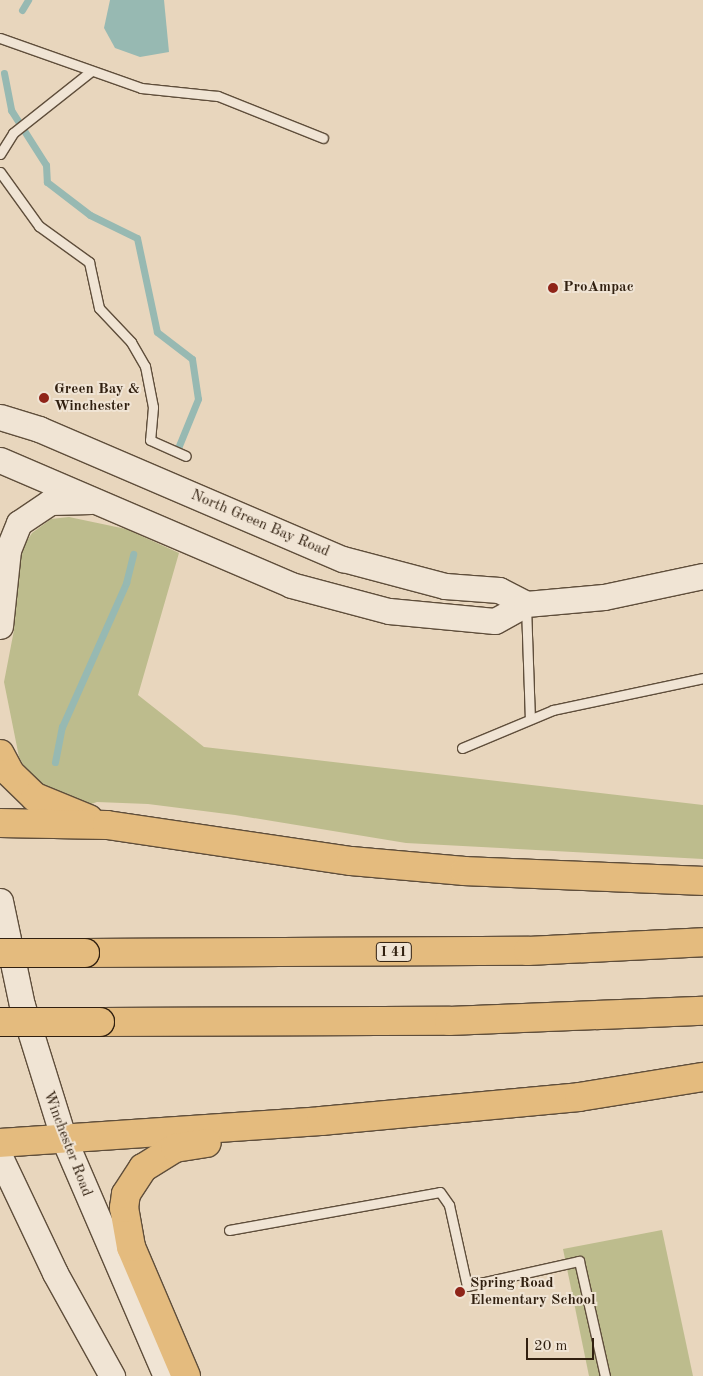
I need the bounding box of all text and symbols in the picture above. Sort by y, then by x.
place label: ProAmpac [563,279,634,297]
marker: ProAmpac [547,282,559,294]
place label: Green Bay & Winchester [54,380,140,415]
marker: Green Bay & Winchester [38,392,50,404]
street label: North Green Bay Road [188,487,332,561]
road number: I 41 [375,940,413,964]
street label: Winchester Road [39,1089,95,1199]
place label: Spring Road Elementary School [470,1274,596,1309]
marker: Spring Road Elementary School [454,1286,466,1298]
scale bar [528,1328,596,1360]
text: 20 m [534,1339,568,1354]

